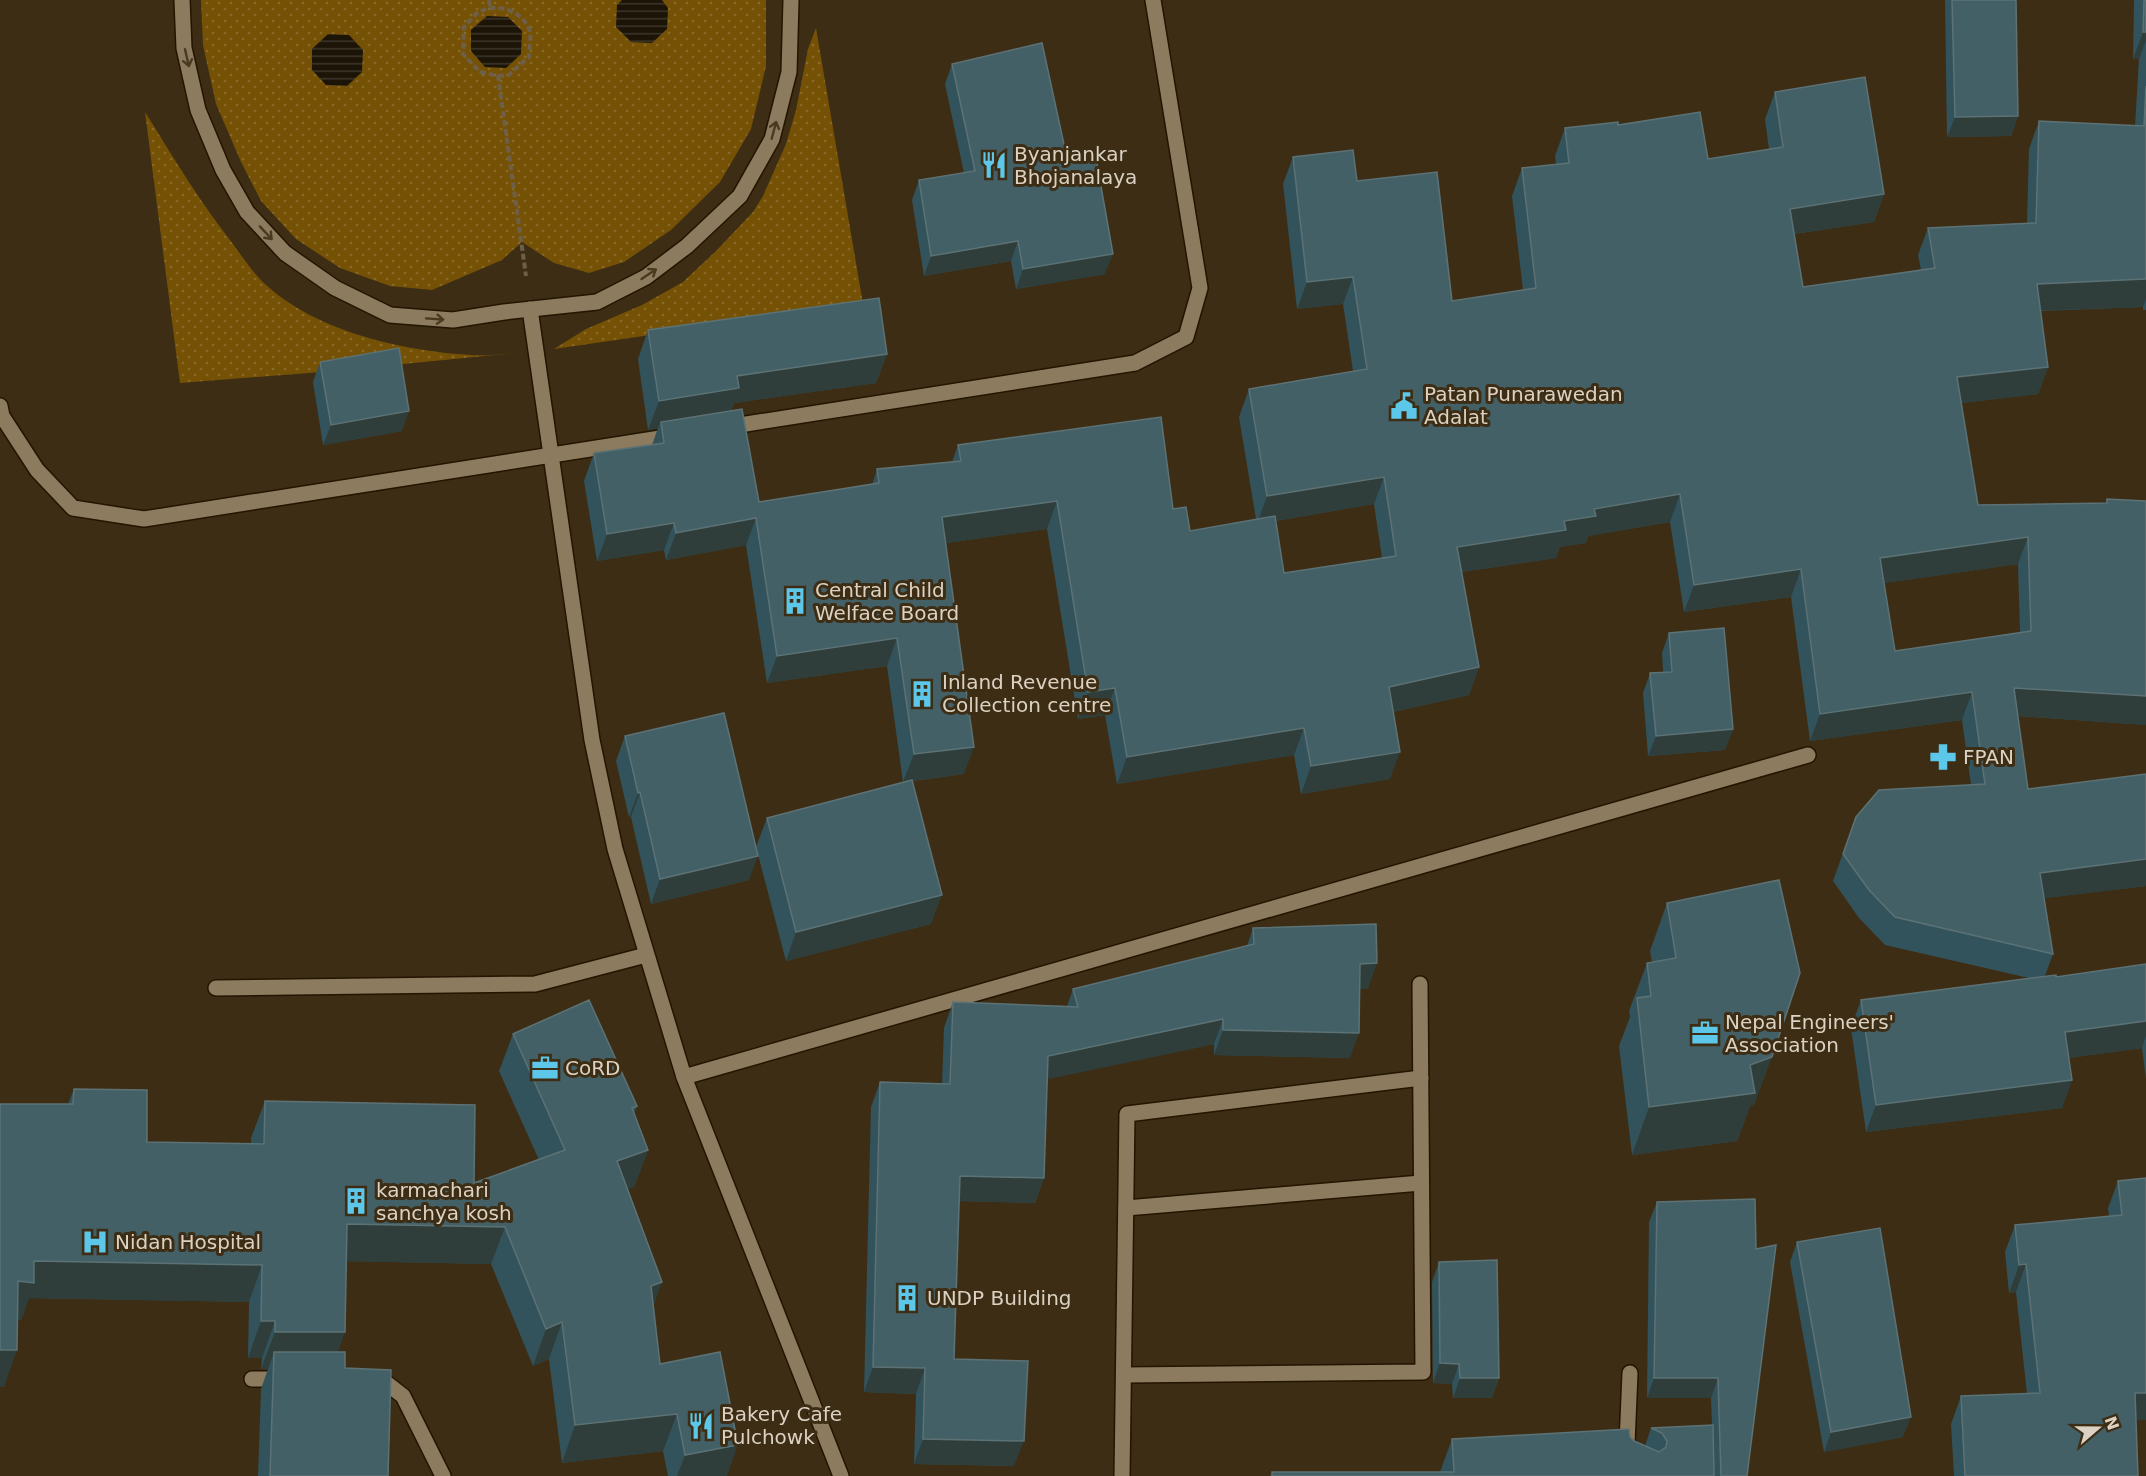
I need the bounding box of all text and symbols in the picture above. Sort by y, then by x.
one-way arrow [181,48,193,67]
one-way arrow [768,121,780,140]
place label: Byanjankar Bhojanalaya [1014,142,1137,189]
restaurant icon: Byanjankar Bhojanalaya [979,150,1009,180]
one-way arrow [259,226,273,241]
one-way arrow [640,268,657,280]
one-way arrow [424,313,444,324]
place label: Patan Punarawedan Adalat [1424,382,1623,429]
public building icon: Patan Punarawedan Adalat [1389,391,1419,421]
place label: Central Child Welface Board [815,578,959,625]
building icon: Central Child Welface Board [780,586,810,616]
place label: Inland Revenue Collection centre [942,670,1111,717]
building icon: Inland Revenue Collection centre [907,679,937,709]
pharmacy icon: FPAN [1928,742,1958,772]
place label: FPAN [1963,745,2014,769]
place label: Nepal Engineers' Association [1725,1010,1894,1057]
office icon: Nepal Engineers' Association [1690,1018,1720,1048]
office icon: CoRD [530,1053,560,1083]
place label: CoRD [565,1056,621,1080]
place label: karmachari sanchya kosh [376,1178,512,1225]
building icon: karmachari sanchya kosh [341,1186,371,1216]
hospital icon: Nidan Hospital [80,1227,110,1257]
place label: Nidan Hospital [115,1230,261,1254]
building icon: UNDP Building [892,1283,922,1313]
place label: UNDP Building [927,1286,1072,1310]
north arrow [2068,1398,2128,1458]
place label: Bakery Cafe Pulchowk [721,1402,842,1449]
restaurant icon: Bakery Cafe Pulchowk [686,1411,716,1441]
text: N [2100,1413,2123,1433]

